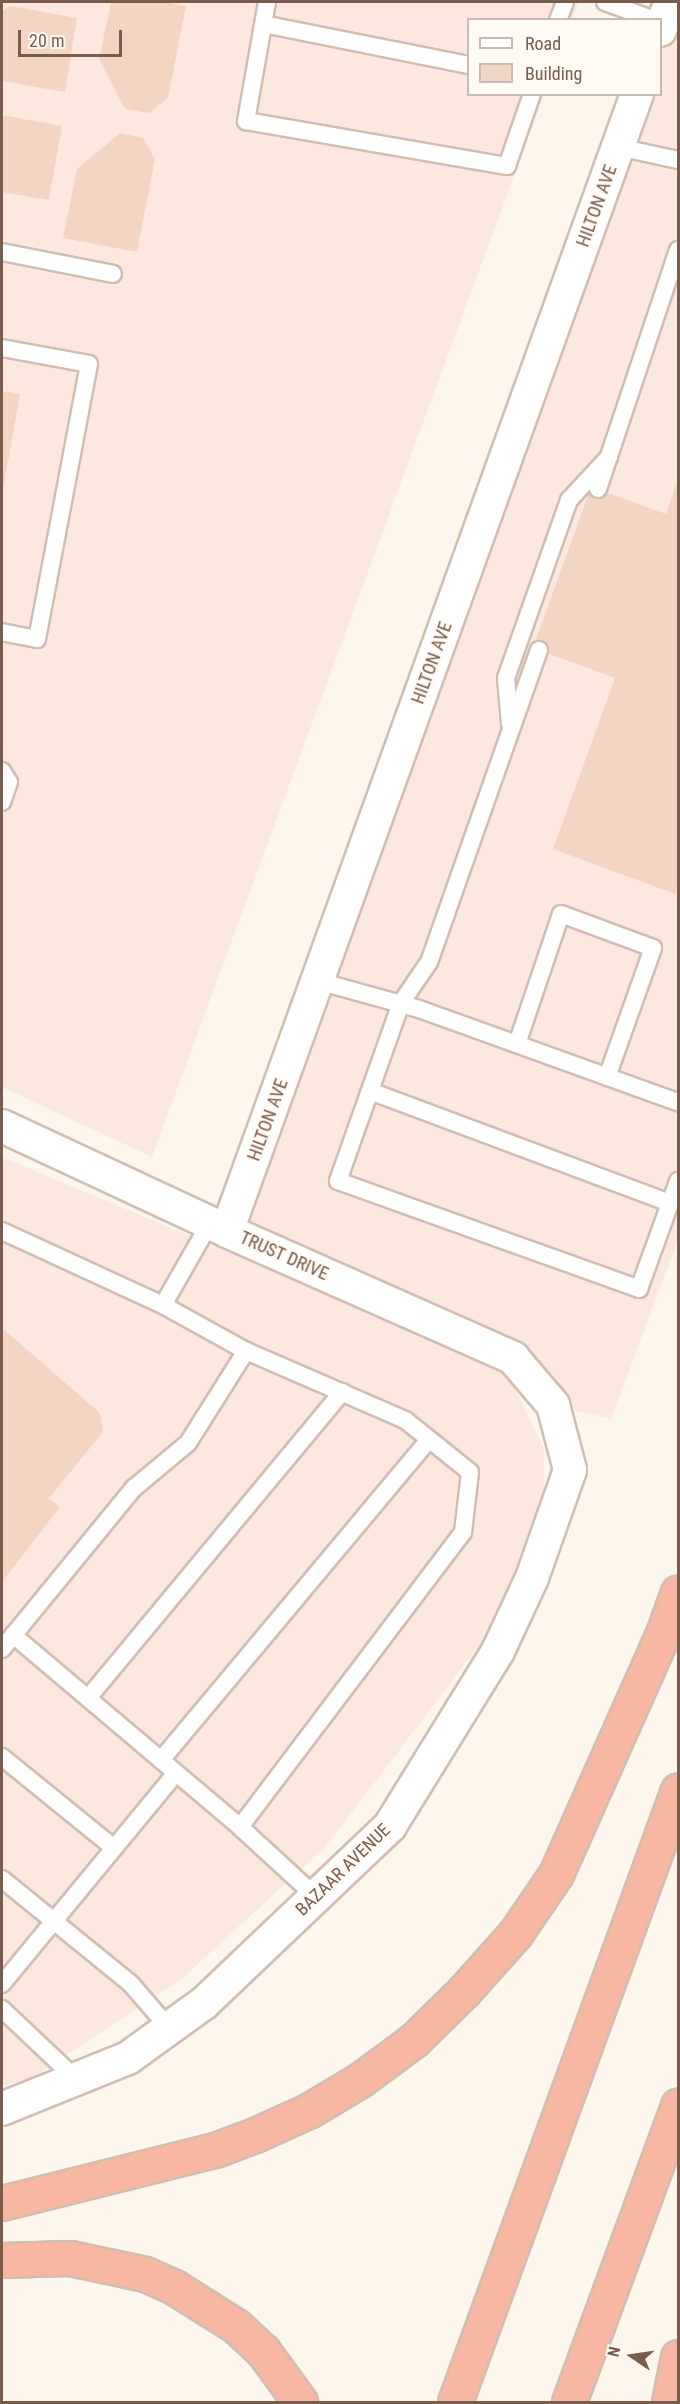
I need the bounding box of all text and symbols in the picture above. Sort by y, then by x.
scale bar [21,18,124,56]
legend [467,18,662,96]
text: 20 m [29,30,64,51]
text: Road [525,33,561,54]
text: Building [525,63,582,84]
street label: HILTON AVE [572,162,622,250]
street label: HILTON AVE [407,619,457,707]
street label: HILTON AVE [243,1076,293,1164]
street label: TRUST DRIVE [236,1227,332,1285]
street label: BAZAAR AVENUE [291,1819,395,1921]
north arrow [602,2326,662,2386]
text: N [604,2345,624,2359]

